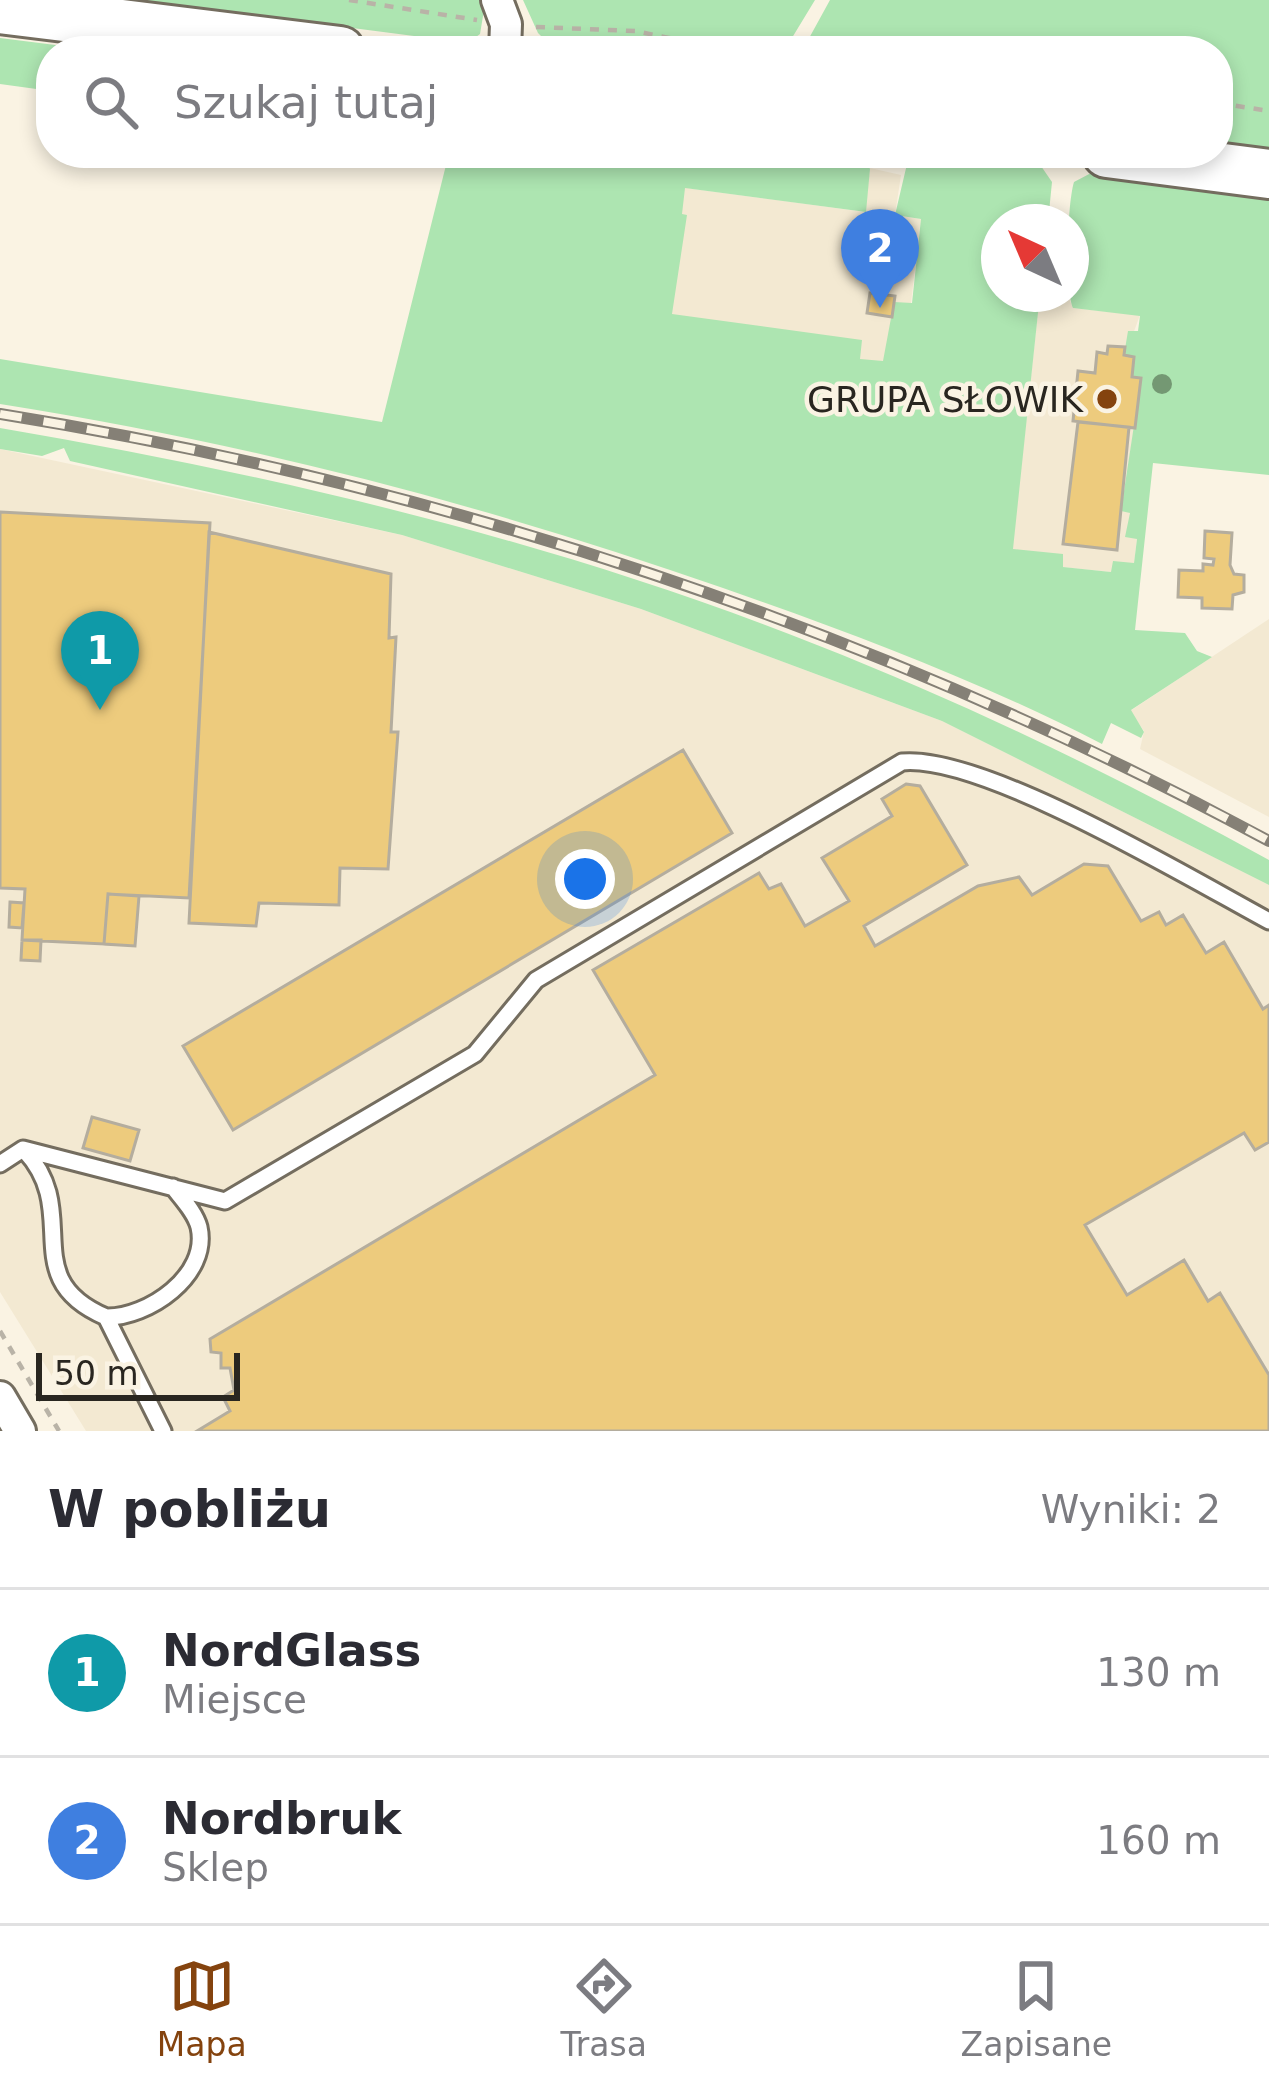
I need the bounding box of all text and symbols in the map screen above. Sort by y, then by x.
search box [36,36,1233,168]
icon: search [78,69,144,135]
text: Szukaj tutaj [174,76,438,129]
north arrow [981,204,1089,312]
pin: 2 [841,209,919,308]
place label: GRUPA SŁOWIK [807,379,1084,420]
marker: GRUPA SŁOWIK [1094,386,1120,412]
pin: 1 [61,611,139,710]
your location [555,849,615,909]
scale bar [36,1347,240,1400]
text: 50 m [54,1354,139,1393]
text: W pobliżu [48,1480,331,1539]
text: Wyniki: 2 [1041,1487,1221,1532]
text: NordGlass [162,1624,421,1677]
text: 1 [73,1650,101,1695]
text: 130 m [1096,1650,1221,1695]
text: Miejsce [162,1677,307,1722]
text: Nordbruk [162,1792,401,1845]
text: 2 [73,1818,101,1863]
text: 160 m [1096,1818,1221,1863]
text: Sklep [162,1845,269,1890]
tab: Mapa [157,1953,247,2064]
tab: Trasa [560,1953,647,2064]
tab: Zapisane [961,1953,1112,2064]

